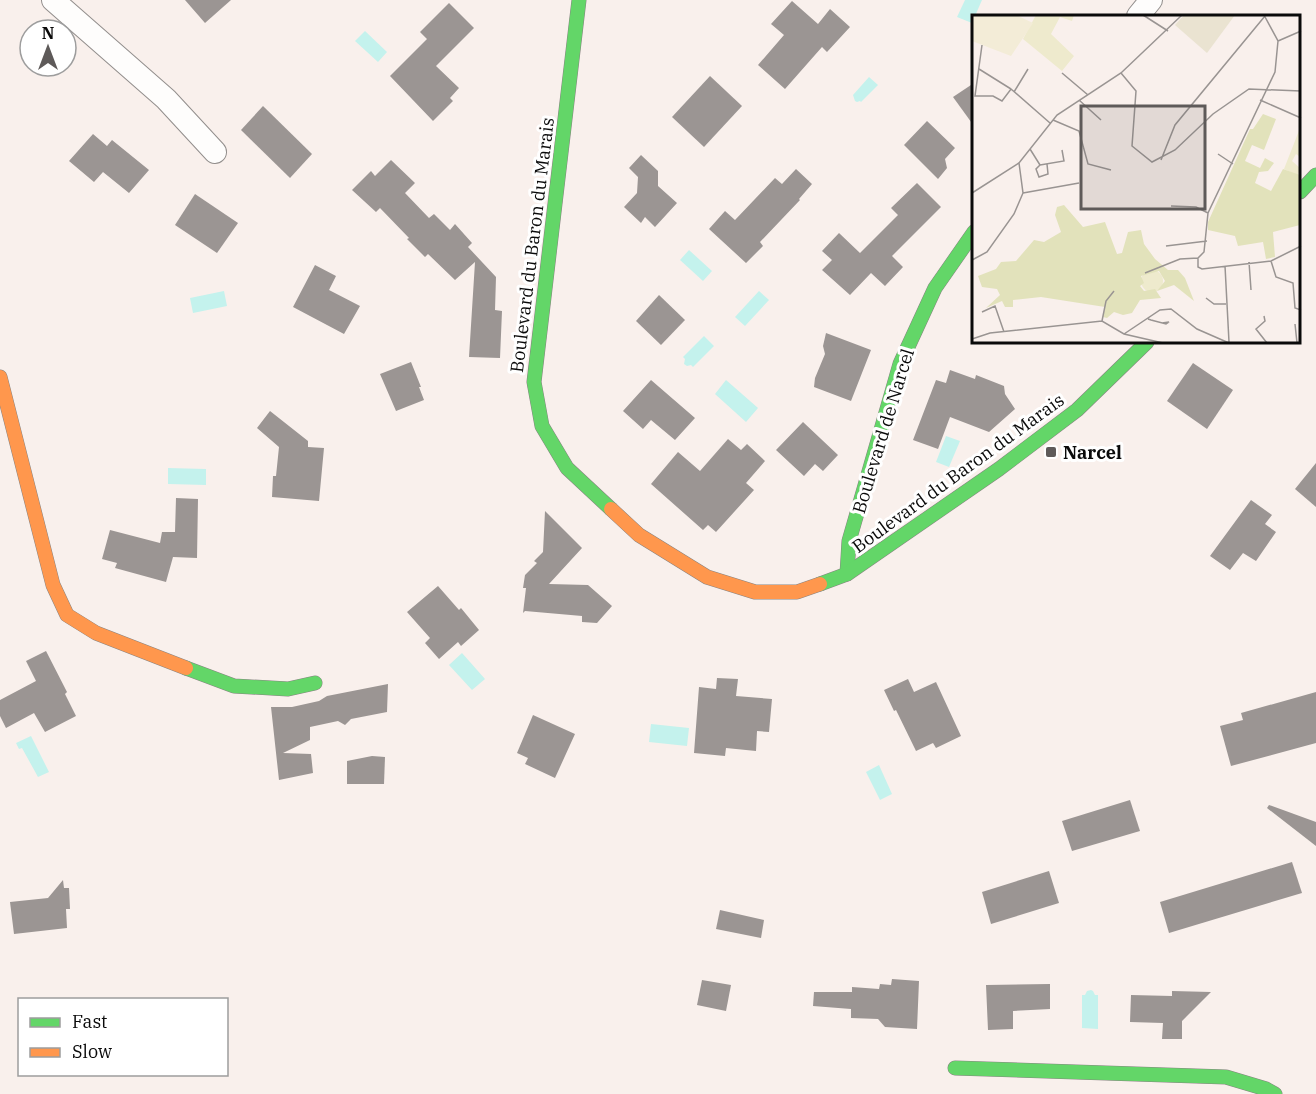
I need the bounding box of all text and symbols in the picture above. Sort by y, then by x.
inset map [972,15,1301,344]
north arrow [18,18,78,78]
text: N [42,23,54,43]
street label: Boulevard du Baron du Marais [505,116,559,374]
street label: Boulevard de Narcel [847,346,919,516]
street label: Boulevard du Baron du Marais [847,388,1069,558]
place label: Narcel [1063,441,1122,464]
marker: Narcel [1044,445,1058,459]
legend [18,998,228,1076]
text: Fast [72,1010,107,1033]
text: Slow [72,1040,112,1063]

